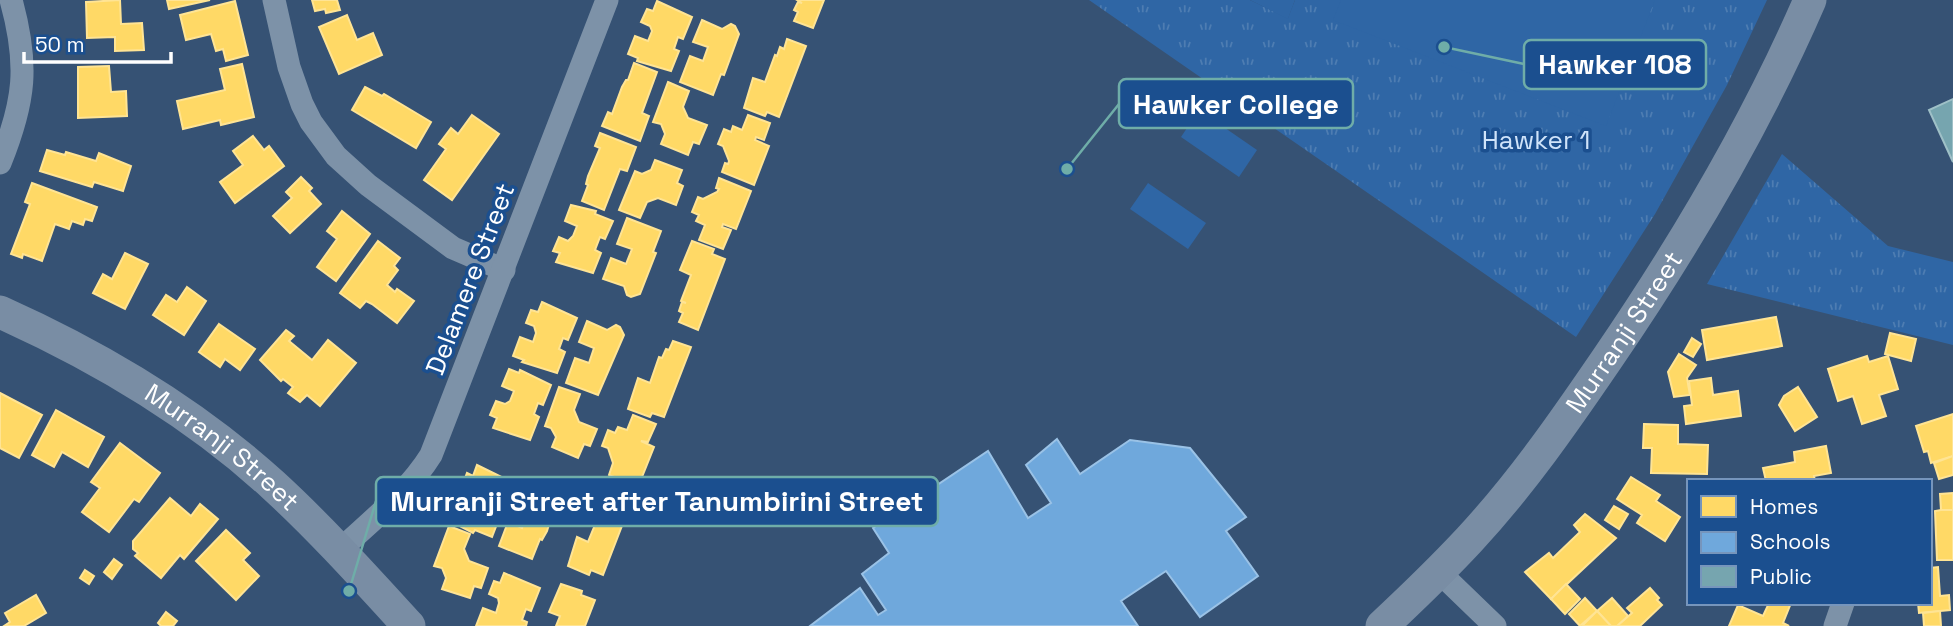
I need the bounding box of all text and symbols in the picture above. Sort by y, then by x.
scale bar [24,21,172,65]
text: 50 m [35,31,85,58]
callout: Hawker 108 [1524,40,1706,89]
text: Hawker 108 [1538,46,1692,82]
callout: Hawker College [1119,79,1353,128]
text: Hawker College [1133,86,1339,122]
park label: Hawker 1 [1482,123,1590,157]
street label: Delamere Street [418,178,522,380]
street label: Murranji Street [1558,245,1690,420]
street label: Murranji Street [138,376,307,518]
callout: Murranji Street after Tanumbirini Street [376,477,938,526]
legend [1687,479,1932,605]
text: Murranji Street after Tanumbirini Street [390,483,924,519]
text: Homes [1750,493,1818,520]
text: Schools [1750,528,1830,555]
text: Public [1750,563,1812,590]

